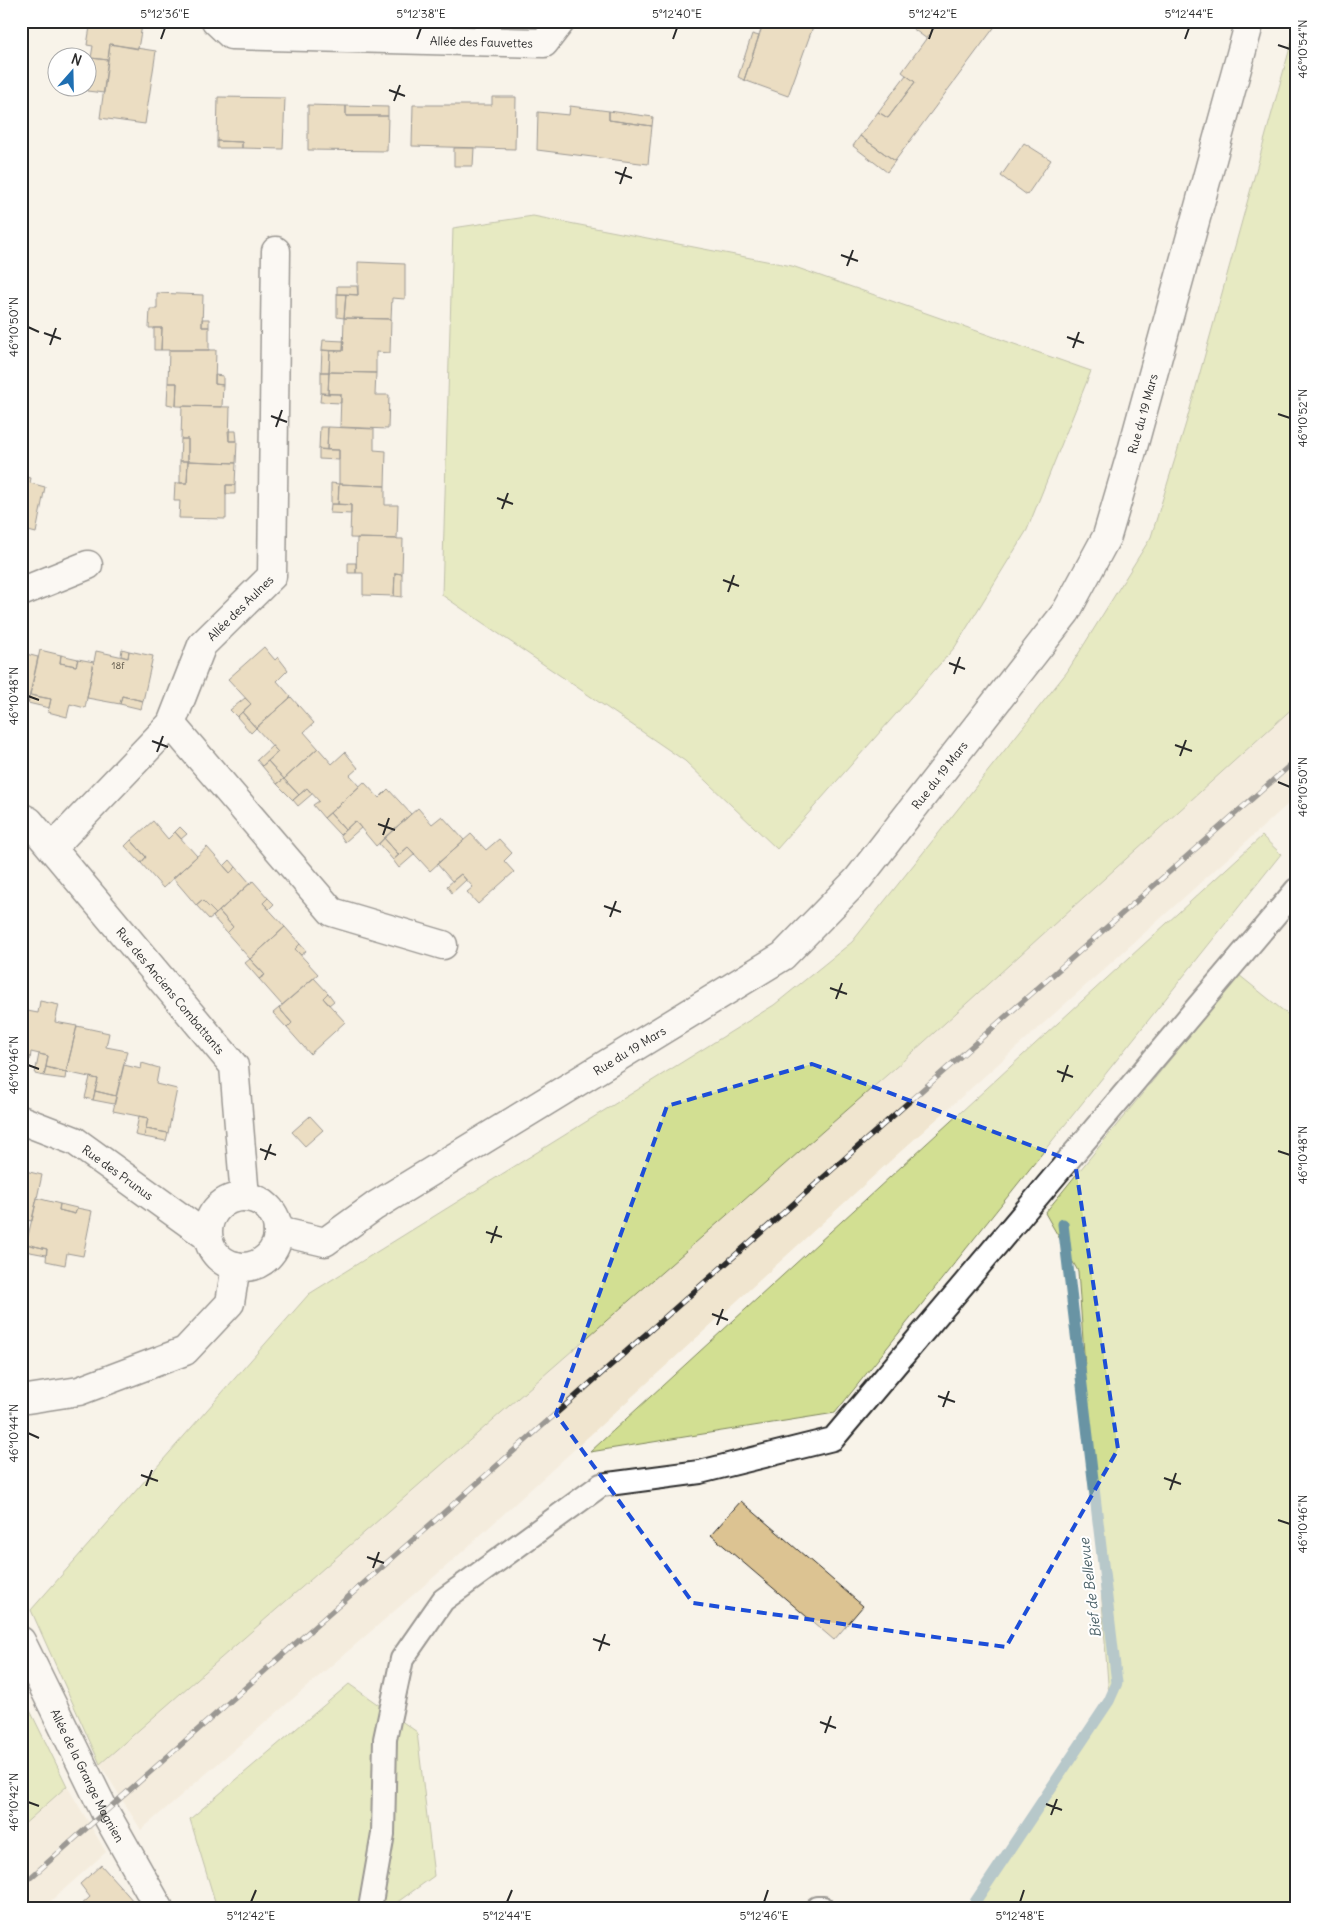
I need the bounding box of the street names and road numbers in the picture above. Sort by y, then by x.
street label: Allée des Fauvettes [430,33,533,50]
street label: Rue du 19 Mars [1124,372,1160,455]
street label: Allée des Aulnes [204,572,276,643]
street label: Rue du 19 Mars [908,738,970,812]
street label: Rue des Anciens Combattants [114,924,228,1057]
street label: Rue du 19 Mars [590,1022,668,1078]
street label: Rue des Prunus [80,1141,157,1203]
street label: Allée de la Grange Magnien [48,1706,128,1845]

